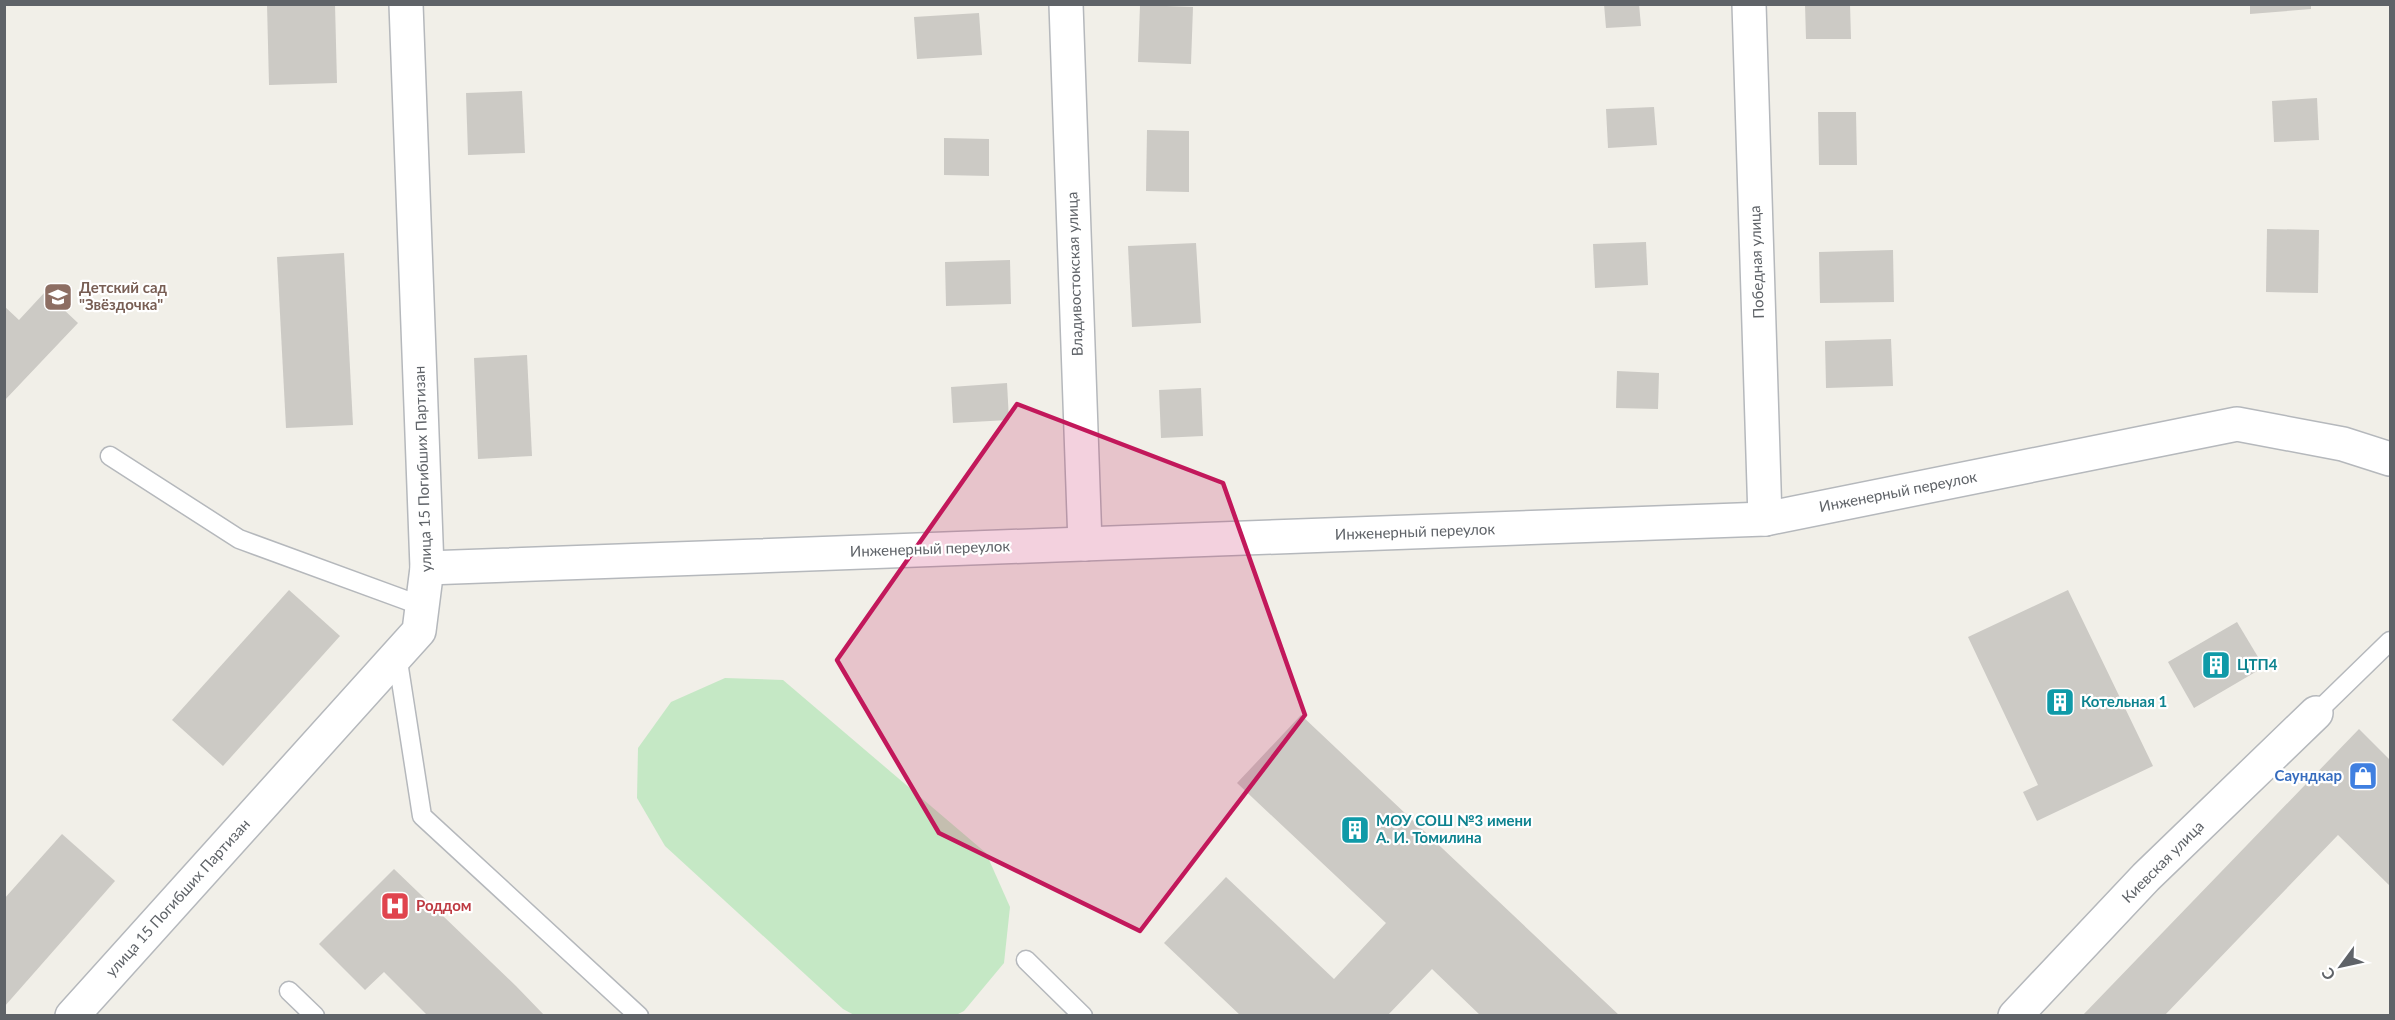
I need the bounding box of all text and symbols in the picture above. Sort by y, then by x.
street label: Владивостокская улица [1062,192,1086,357]
street label: Победная улица [1745,205,1767,319]
place label: Детский сад "Звёздочка" [79,278,168,313]
school or university icon: Детский сад "Звёздочка" [42,281,74,313]
street label: улица 15 Погибших Партизан [409,366,435,573]
street label: Инженерный переулок [1817,467,1978,515]
street label: Инженерный переулок [1335,519,1496,543]
street label: Инженерный переулок [850,536,1011,560]
building icon: ЦТП4 [2200,649,2232,681]
place label: ЦТП4 [2237,655,2278,673]
building icon: Котельная 1 [2044,686,2076,718]
place label: Котельная 1 [2081,692,2167,710]
shop icon: Саундкар [2347,760,2379,792]
place label: Саундкар [2274,766,2342,784]
place label: МОУ СОШ №3 имени А. И. Томилина [1375,811,1532,846]
building icon: МОУ СОШ №3 имени А. И. Томилина [1339,814,1371,846]
street label: улица 15 Погибших Партизан [101,815,253,980]
street label: Киевская улица [2118,817,2207,906]
hospital icon: Роддом [379,890,411,922]
place label: Роддом [416,896,472,914]
north arrow [2311,936,2371,996]
text: С [2317,964,2339,984]

